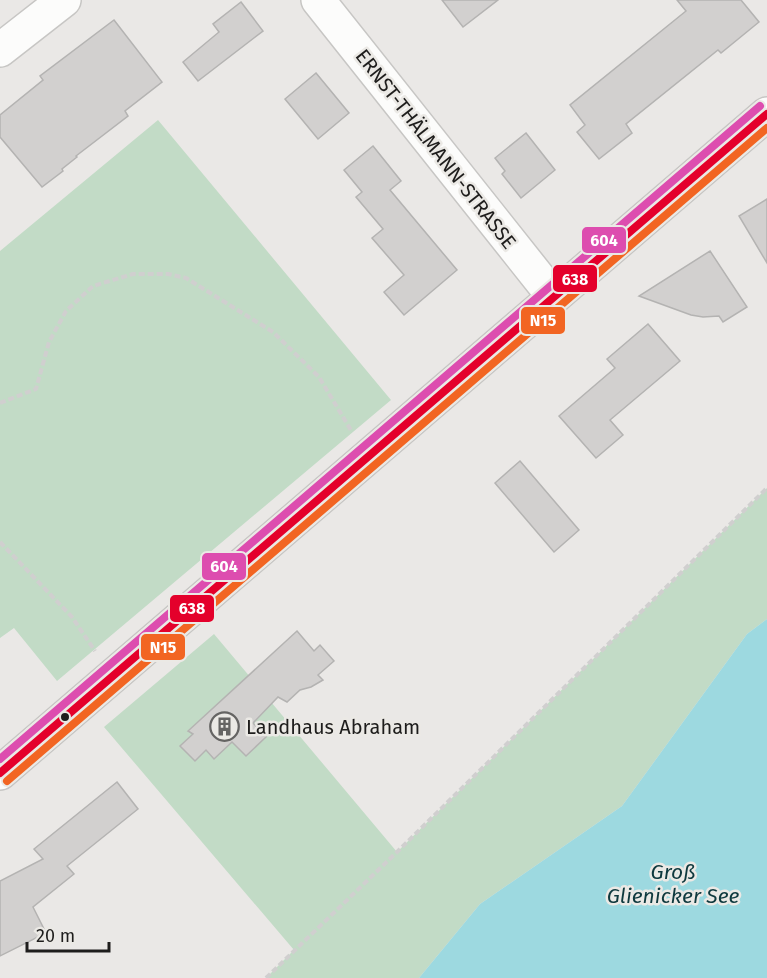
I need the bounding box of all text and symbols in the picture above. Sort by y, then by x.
street label: ERNST-THÄLMANN-STRASSE [351,44,521,254]
line badge: 604 [581,226,627,254]
text: 604 [590,231,618,250]
line badge: 638 [552,264,598,293]
text: 638 [562,270,588,289]
line badge: N15 [520,306,566,335]
text: N15 [530,311,557,330]
line badge: 604 [201,552,247,581]
text: 604 [210,557,238,576]
line badge: 638 [169,594,215,623]
text: 638 [179,599,205,618]
line badge: N15 [140,633,186,661]
text: N15 [150,638,177,657]
unlabelled marker [59,711,71,723]
building icon: Landhaus Abraham [209,711,241,743]
place label: Landhaus Abraham [246,715,420,739]
water label: Groß Glienicker See [607,859,739,909]
scale bar [27,915,110,953]
text: 20 m [36,925,75,947]

